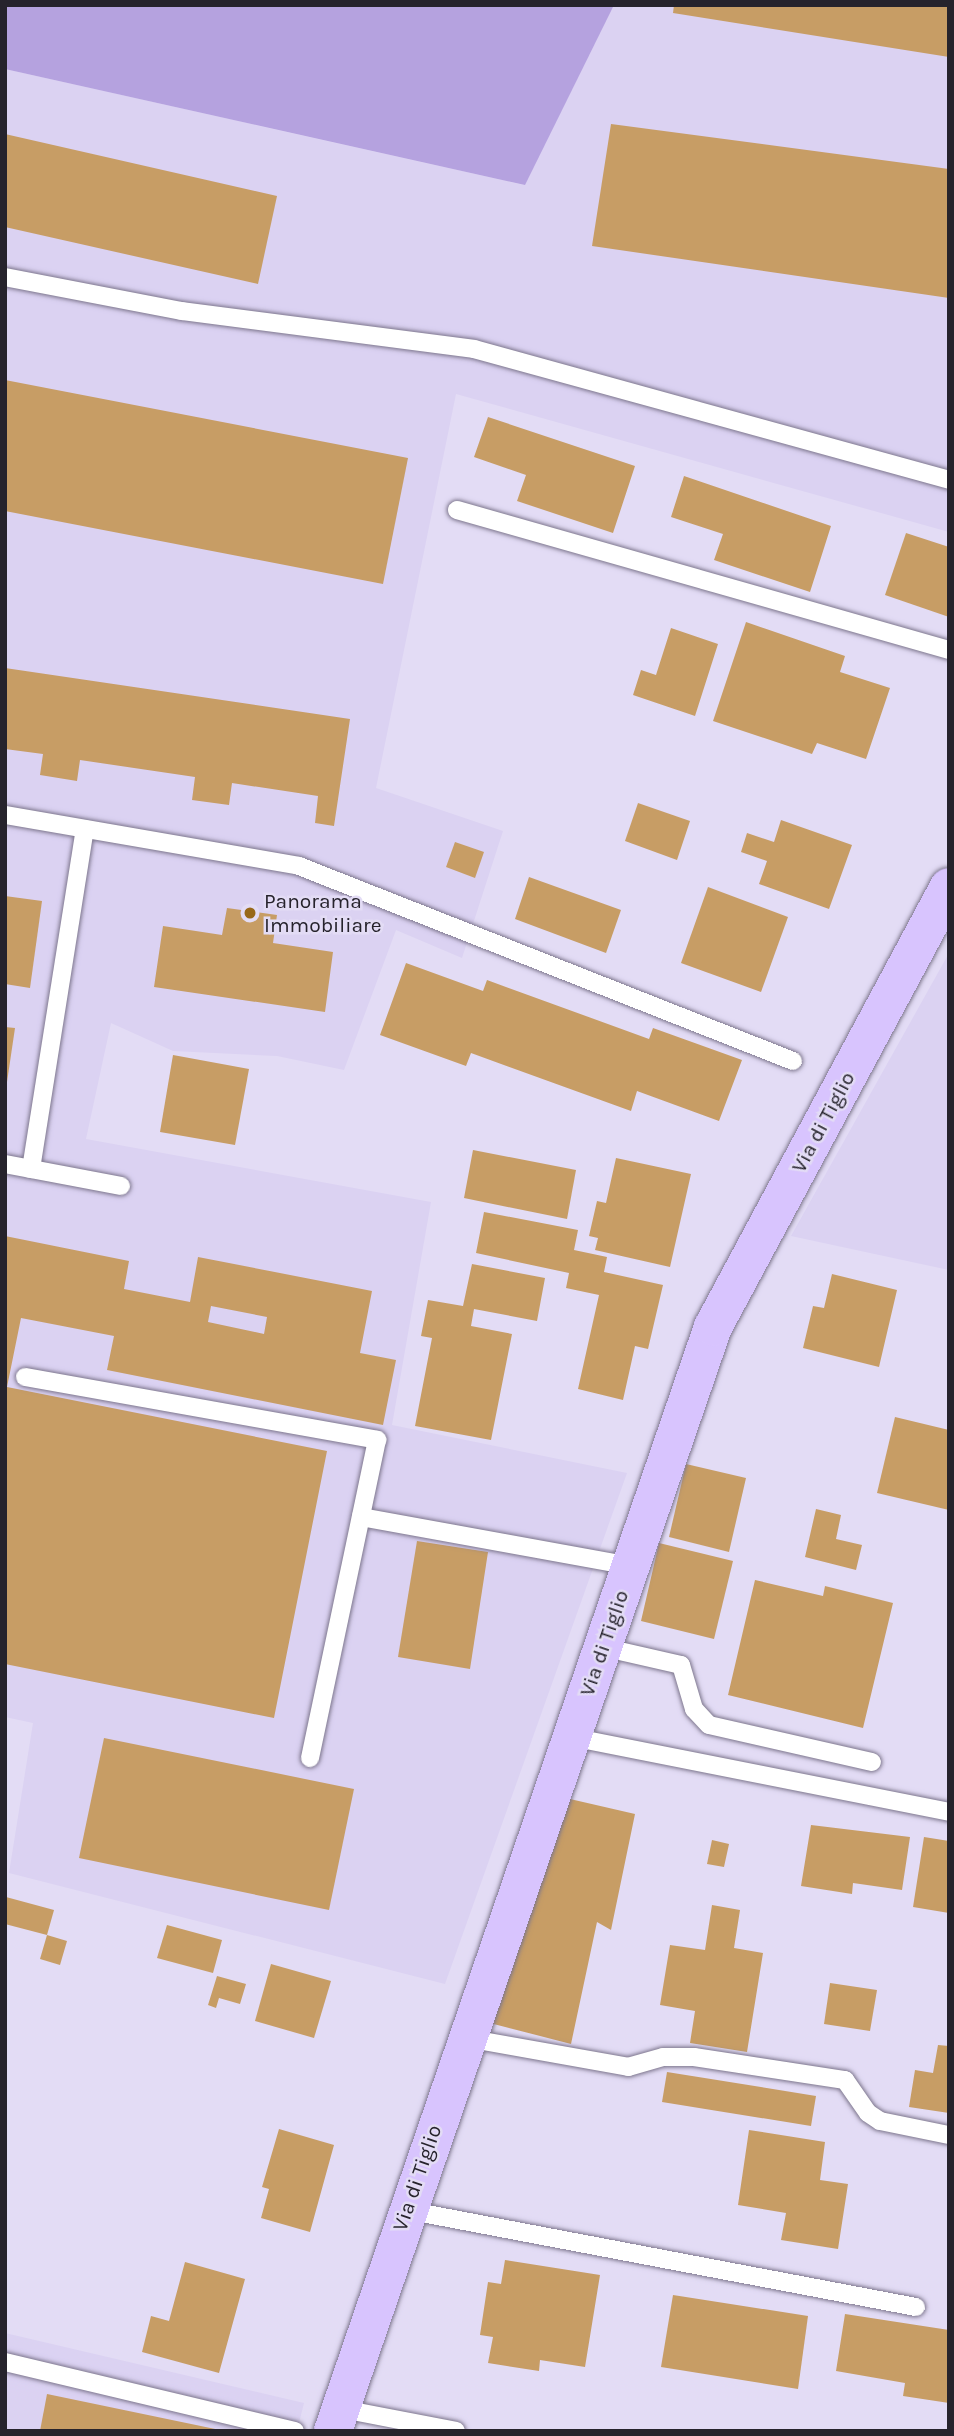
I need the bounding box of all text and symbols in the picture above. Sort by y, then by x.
place label: Panorama Immobiliare [264,888,381,938]
marker: Panorama Immobiliare [242,905,258,921]
street label: Via di Tiglio [786,1067,860,1177]
street label: Via di Tiglio [574,1587,634,1699]
street label: Via di Tiglio [387,2122,447,2234]

